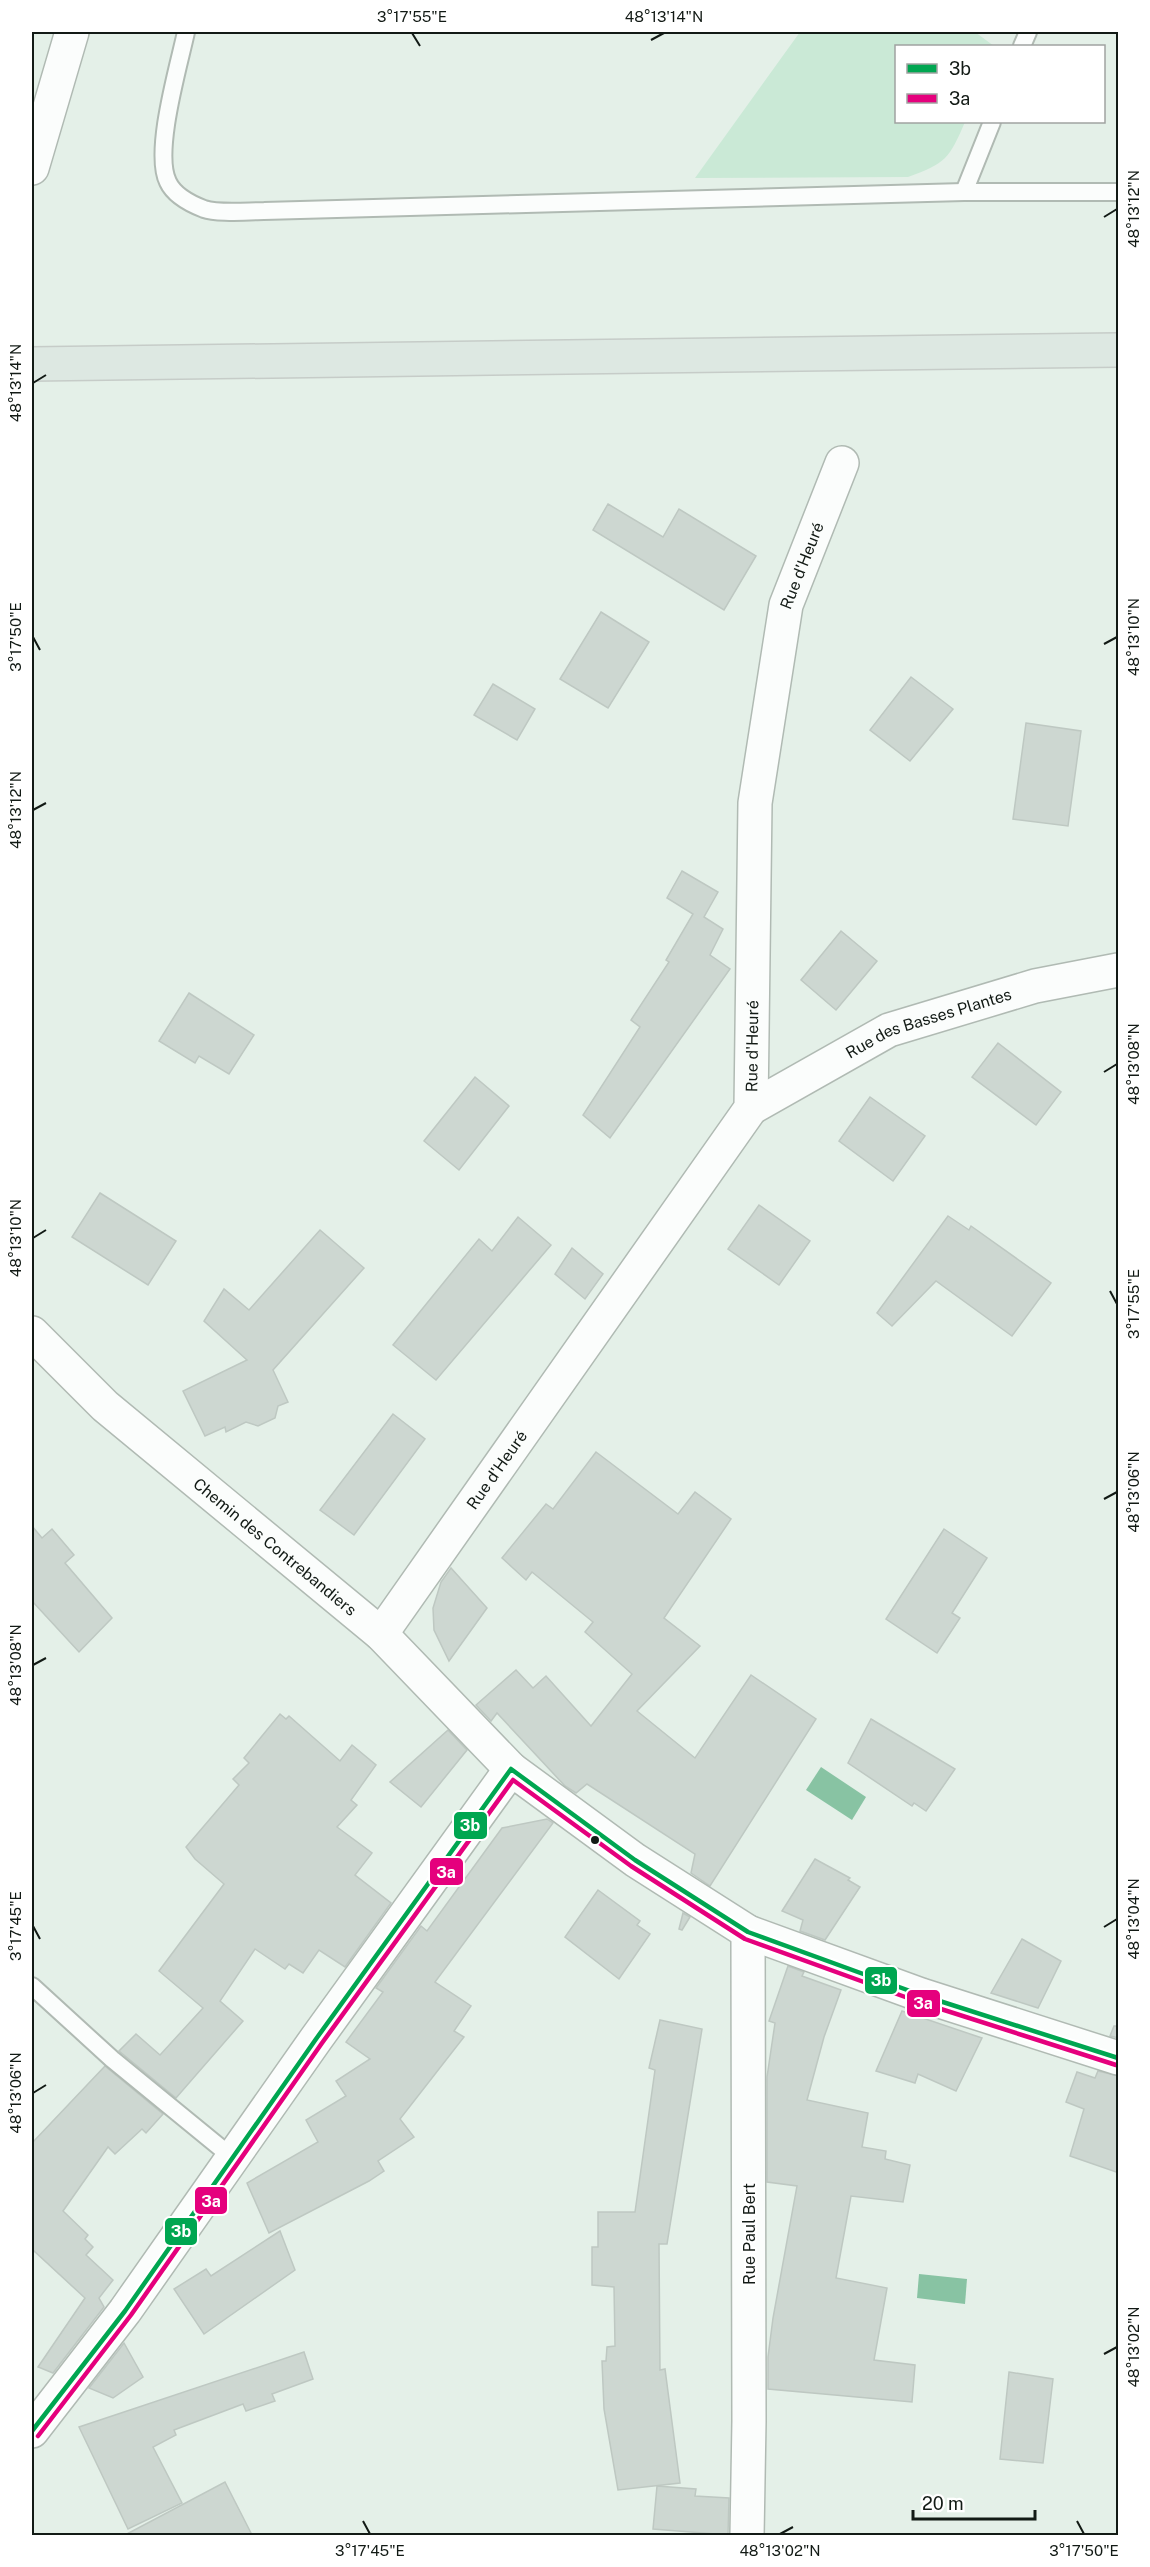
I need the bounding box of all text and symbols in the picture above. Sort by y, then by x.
text: 3°17'55"E [377,8,447,25]
text: 48°13'14"N [625,8,703,25]
legend [895,45,1105,123]
text: 3b [949,58,971,79]
text: 3a [949,88,970,109]
text: 48°13'12"N [1125,170,1142,248]
text: 48°13'14"N [7,344,24,422]
street label: Rue d'Heuré [776,519,828,612]
text: 48°13'10"N [1125,598,1142,676]
text: 3°17'50"E [7,602,24,672]
text: 48°13'12"N [7,771,24,849]
street label: Rue des Basses Plantes [842,985,1014,1062]
street label: Rue d'Heuré [742,1000,762,1092]
text: 48°13'08"N [1125,1023,1142,1105]
text: 48°13'10"N [7,1199,24,1277]
text: 3°17'55"E [1125,1269,1142,1339]
street label: Rue d'Heuré [463,1427,531,1513]
text: 48°13'06"N [1125,1451,1142,1533]
street label: Chemin des Contrebandiers [190,1474,360,1620]
text: 48°13'08"N [7,1624,24,1706]
line badge: 3b [453,1811,488,1840]
text: 3b [460,1816,480,1835]
unlabelled marker [589,1834,601,1846]
line badge: 3a [429,1857,464,1886]
text: 3a [436,1863,456,1882]
text: 48°13'04"N [1125,1878,1142,1960]
text: 3°17'45"E [7,1891,24,1961]
line badge: 3b [864,1966,898,1995]
text: 3b [871,1971,891,1990]
line badge: 3a [906,1989,941,2018]
text: 3a [913,1994,933,2013]
text: 48°13'06"N [7,2052,24,2134]
street label: Rue Paul Bert [740,2183,759,2285]
line badge: 3a [194,2186,228,2215]
text: 3a [201,2192,221,2211]
line badge: 3b [164,2217,198,2246]
text: 3b [171,2222,191,2241]
text: 48°13'02"N [1125,2306,1142,2388]
scale bar [913,2483,1034,2521]
text: 20 m [922,2493,964,2514]
text: 3°17'45"E [335,2542,405,2559]
text: 48°13'02"N [739,2542,821,2559]
text: 3°17'50"E [1049,2542,1119,2559]

